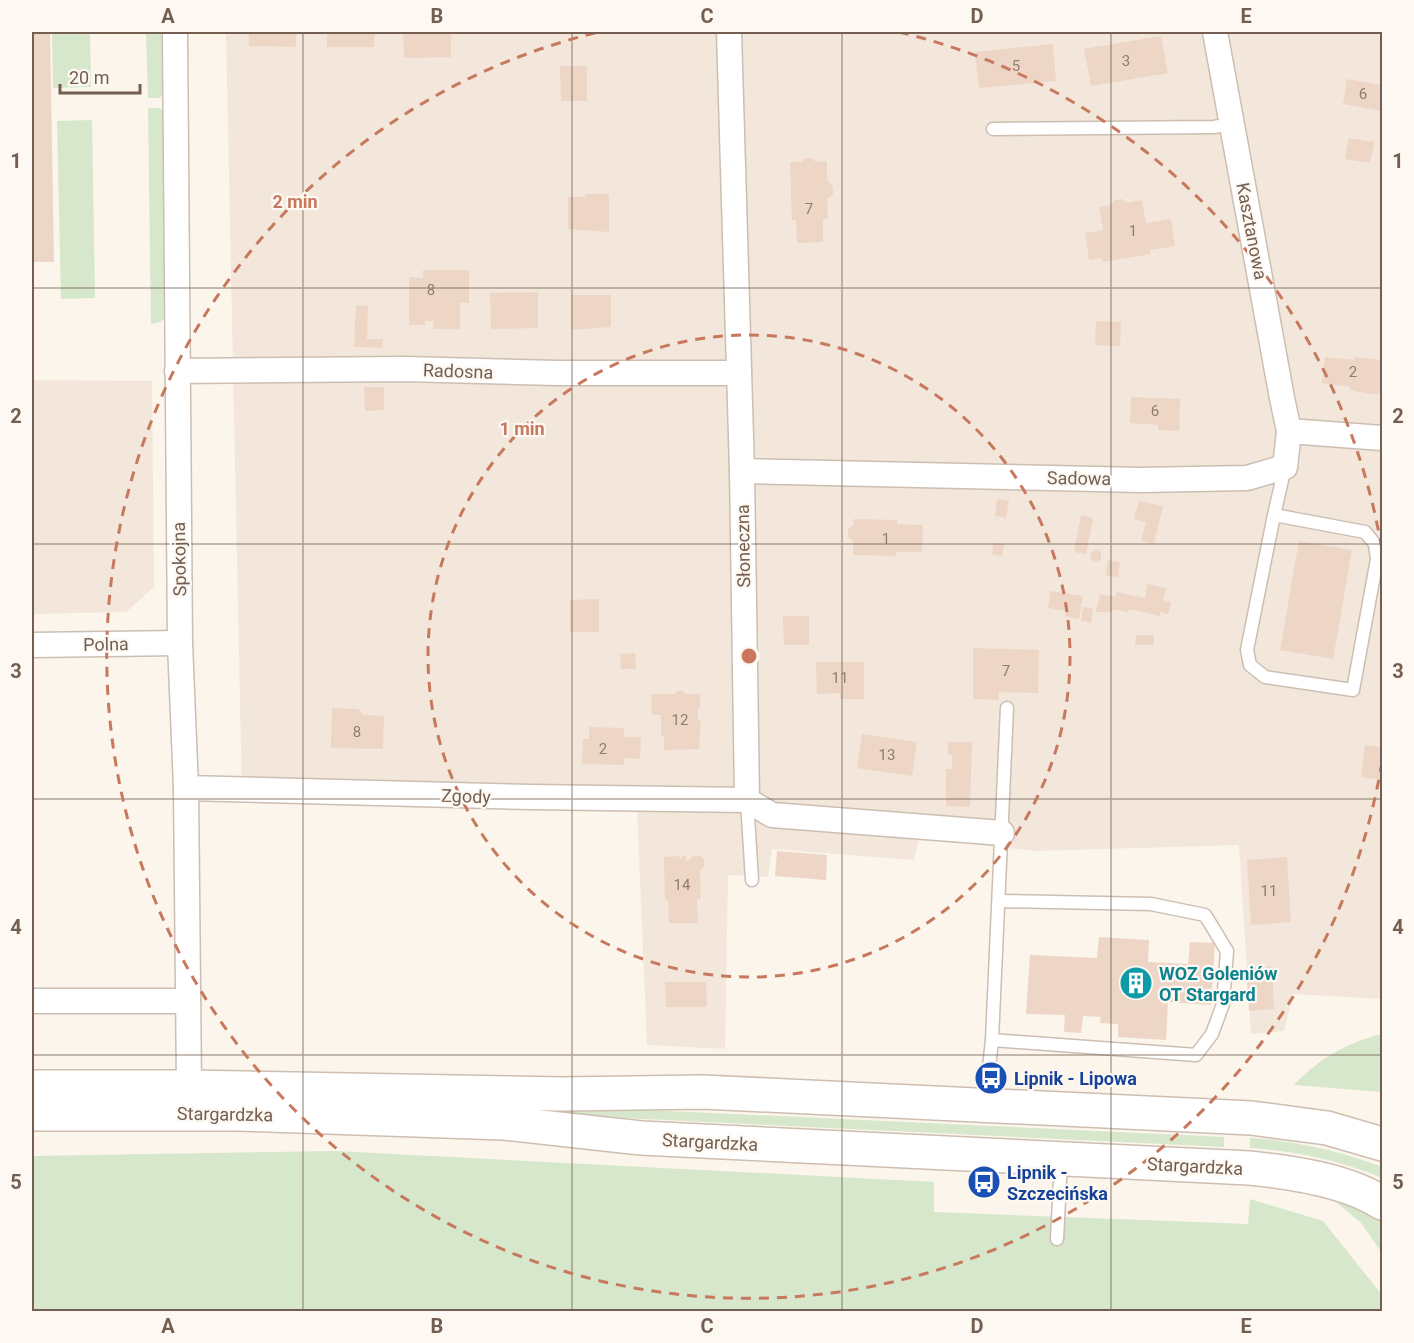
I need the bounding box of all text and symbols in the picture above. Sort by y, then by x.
text: A [161,4,175,28]
text: B [431,4,443,28]
text: C [700,4,714,28]
text: D [971,4,984,28]
text: E [1240,4,1252,28]
house number: 3 [1122,52,1130,70]
scale bar [60,57,140,95]
house number: 5 [1012,57,1020,75]
text: 20 m [69,67,109,88]
house number: 6 [1359,85,1367,103]
text: 1 [10,149,22,173]
text: 1 [1392,149,1404,173]
street label: Kasztanowa [1232,181,1272,281]
text: 2 min [272,191,318,212]
house number: 7 [805,200,813,218]
house number: 1 [1129,222,1137,240]
house number: 8 [427,281,435,299]
street label: Radosna [422,359,494,383]
house number: 2 [1349,363,1357,381]
house number: 6 [1151,402,1159,420]
text: 2 [10,404,22,428]
text: 2 [1392,404,1404,428]
text: 1 min [499,418,545,439]
street label: Sadowa [1047,467,1111,489]
street label: Słoneczna [732,504,754,588]
street label: Spokojna [168,522,190,596]
house number: 1 [882,530,890,548]
street label: Polna [83,633,129,655]
centre of rings [739,646,759,666]
text: 3 [10,659,22,683]
text: 3 [1392,659,1404,683]
house number: 7 [1002,662,1010,680]
house number: 11 [832,669,848,687]
house number: 12 [672,711,688,729]
house number: 8 [353,723,361,741]
house number: 2 [599,740,607,758]
house number: 13 [879,746,895,764]
street label: Zgody [441,785,492,807]
house number: 14 [674,876,691,894]
house number: 11 [1261,882,1277,900]
text: 4 [10,915,22,939]
text: 4 [1392,915,1404,939]
place label: WOZ Goleniów OT Stargard [1159,963,1278,1005]
building icon: WOZ Goleniów OT Stargard [1118,965,1154,1001]
bus stop icon: Lipnik - Lipowa [973,1060,1009,1096]
place label: Lipnik - Lipowa [1014,1068,1137,1089]
street label: Stargardzka [177,1103,273,1125]
street label: Stargardzka [661,1129,759,1155]
street label: Stargardzka [1146,1153,1244,1179]
place label: Lipnik - Szczecińska [1007,1162,1108,1204]
bus stop icon: Lipnik - Szczecińska [966,1164,1002,1200]
text: 5 [10,1170,22,1194]
text: 5 [1392,1170,1404,1194]
text: A [161,1314,175,1338]
text: B [431,1314,443,1338]
text: C [700,1314,714,1338]
text: D [971,1314,984,1338]
text: E [1240,1314,1252,1338]

